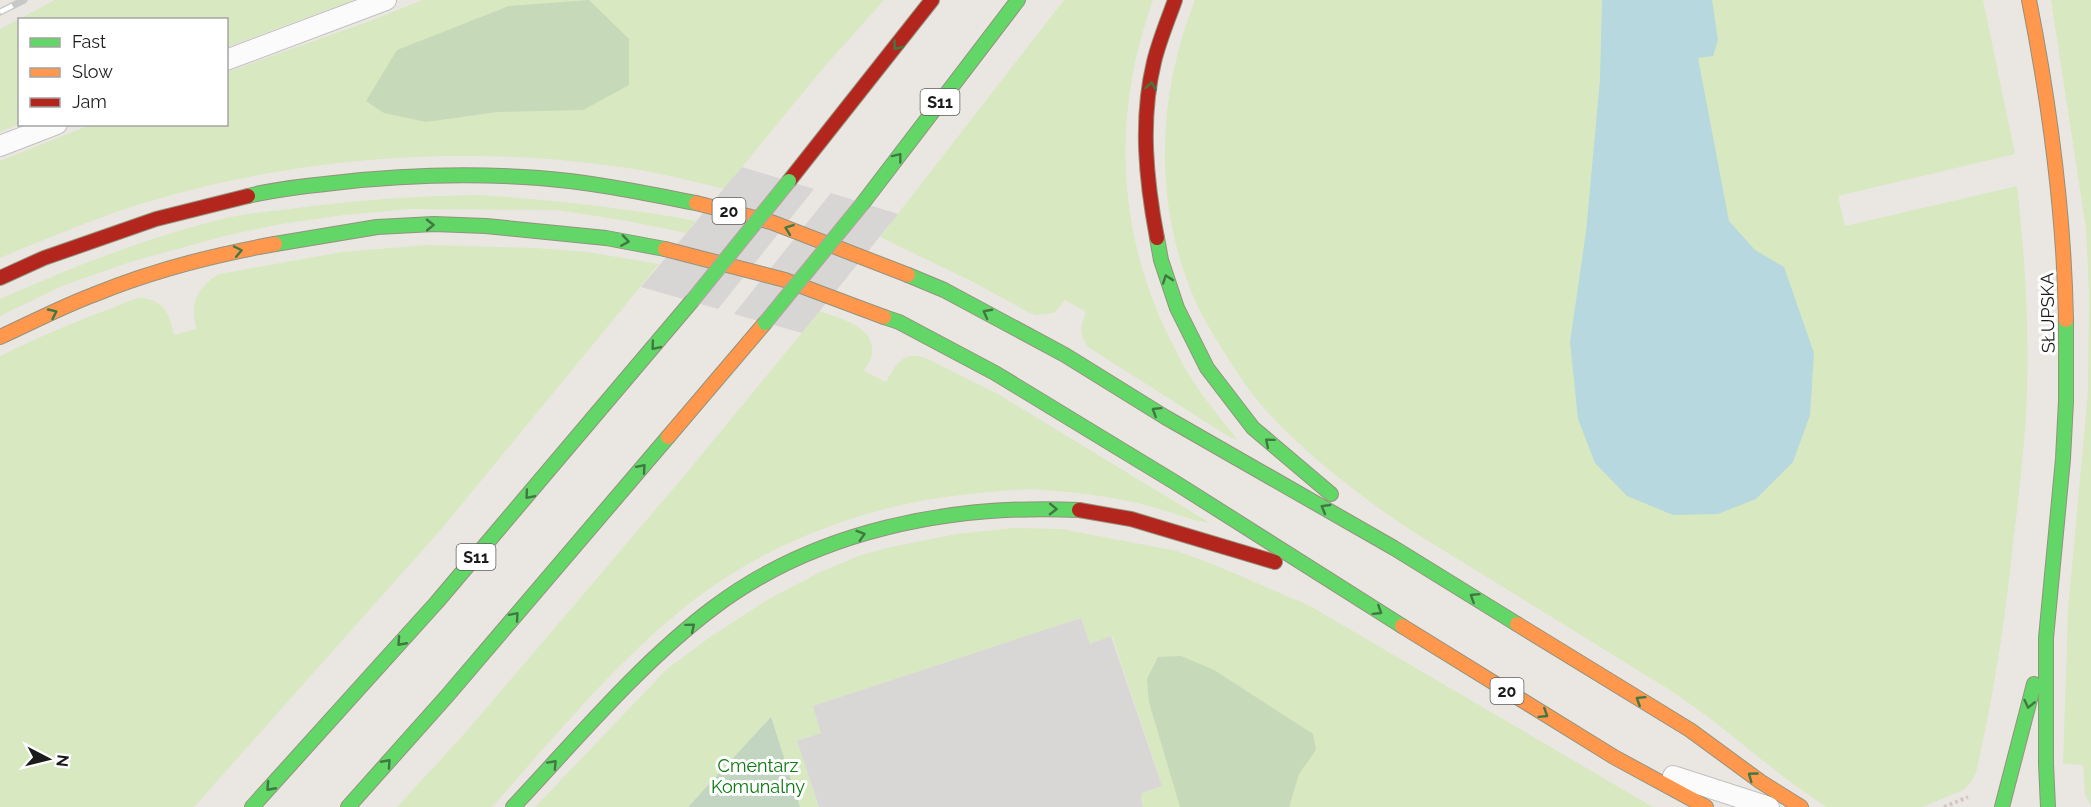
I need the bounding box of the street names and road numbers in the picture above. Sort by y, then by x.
road number: S11 [920,89,960,115]
road number: 20 [712,198,746,224]
street label: SŁUPSKA [2036,273,2059,353]
road number: S11 [456,544,496,570]
road number: 20 [1490,678,1524,704]

